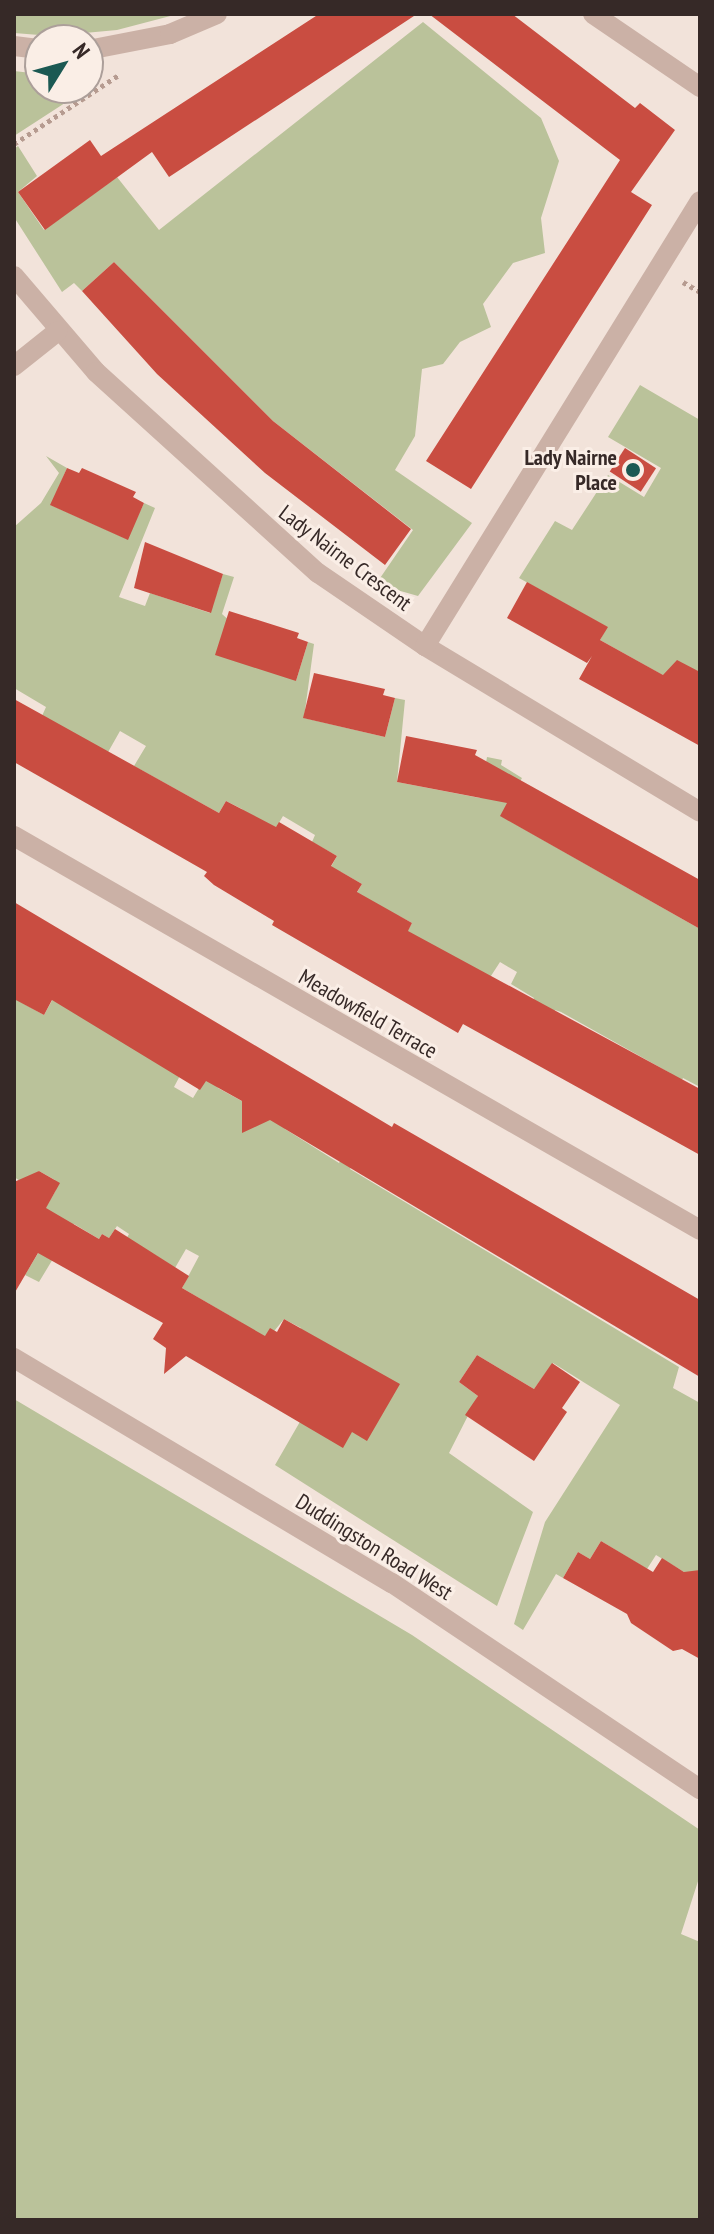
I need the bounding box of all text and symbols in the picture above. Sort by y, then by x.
north arrow [24,24,104,104]
text: N [67,38,96,64]
place label: Lady Nairne Place [524,444,617,496]
marker: Lady Nairne Place [624,461,642,479]
street label: Lady Nairne Crescent [273,499,417,617]
street label: Meadowfield Terrace [294,964,442,1064]
street label: Duddingston Road West [291,1488,457,1606]

